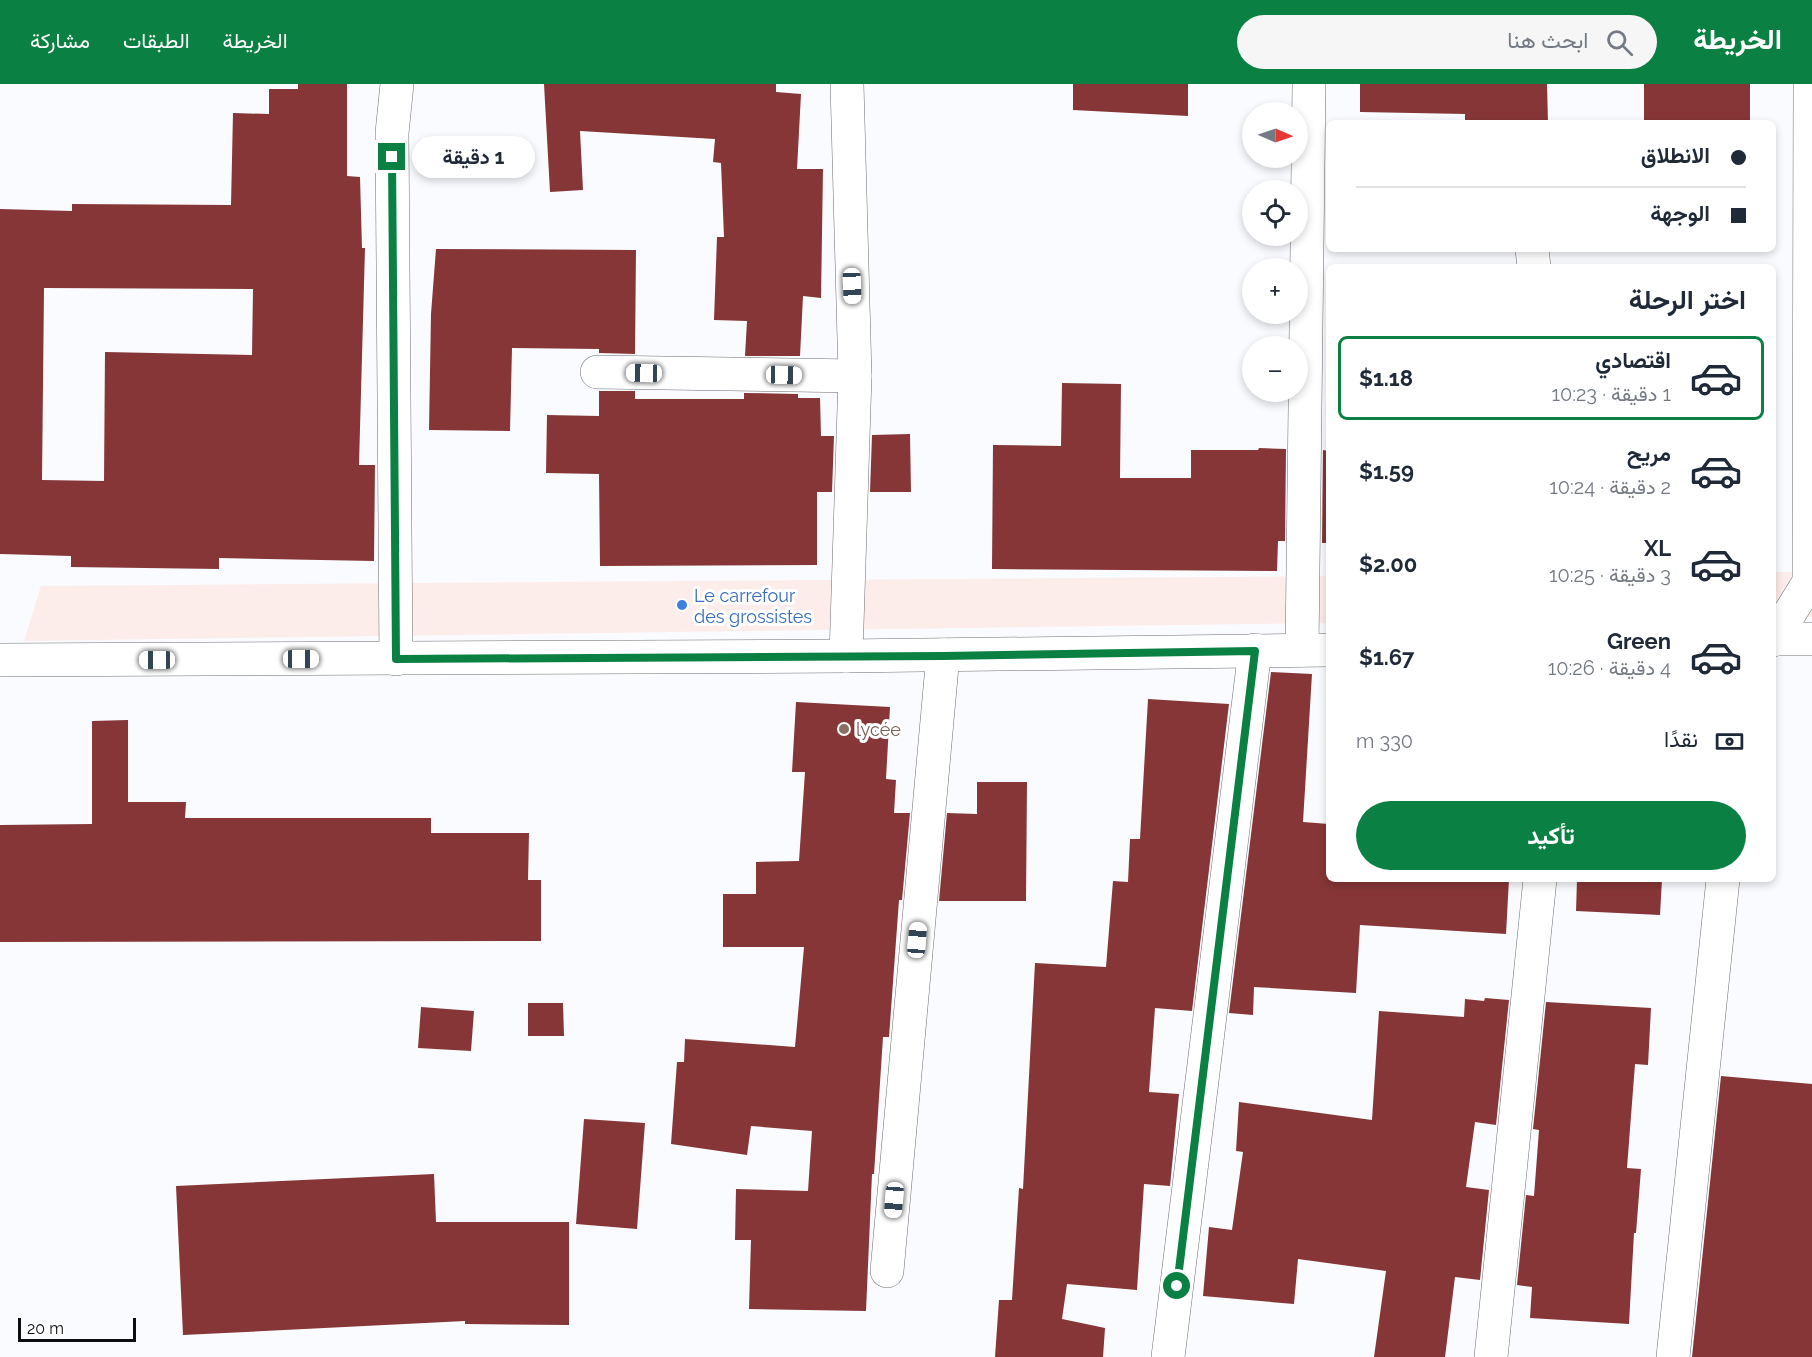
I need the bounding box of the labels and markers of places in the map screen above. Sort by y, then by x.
place label: Le carrefour des grossistes [694,585,812,627]
marker: Le carrefour des grossistes [675,598,689,612]
place label: lycée [856,719,901,740]
marker: lycée [837,722,851,736]

